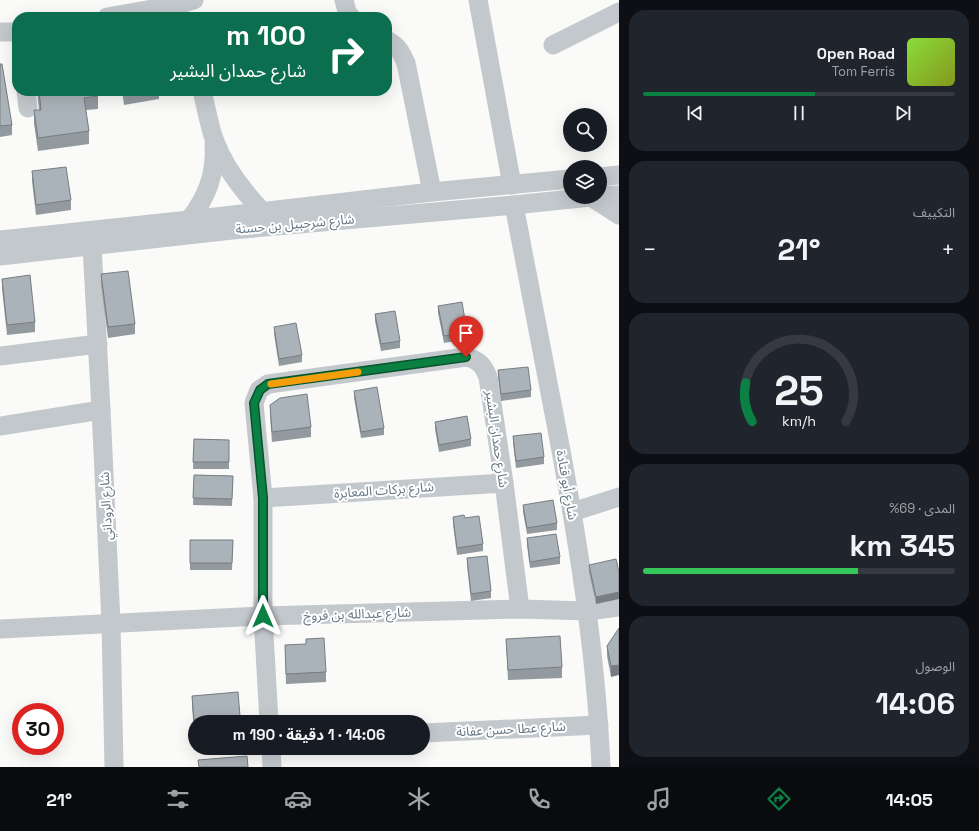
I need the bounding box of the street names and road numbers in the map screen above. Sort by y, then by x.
street label: شارع شرحبيل بن حسنة [235,210,355,240]
street label: شارع حمدان البشير [480,388,512,489]
street label: شارع أبو قتادة [551,449,582,522]
street label: شارع الروداني [96,471,118,541]
street label: شارع بركات المعابرة [333,478,435,504]
street label: شارع عبدالله بن فروخ [303,604,411,626]
street label: شارع عطا حسن عفانة [456,718,566,742]

